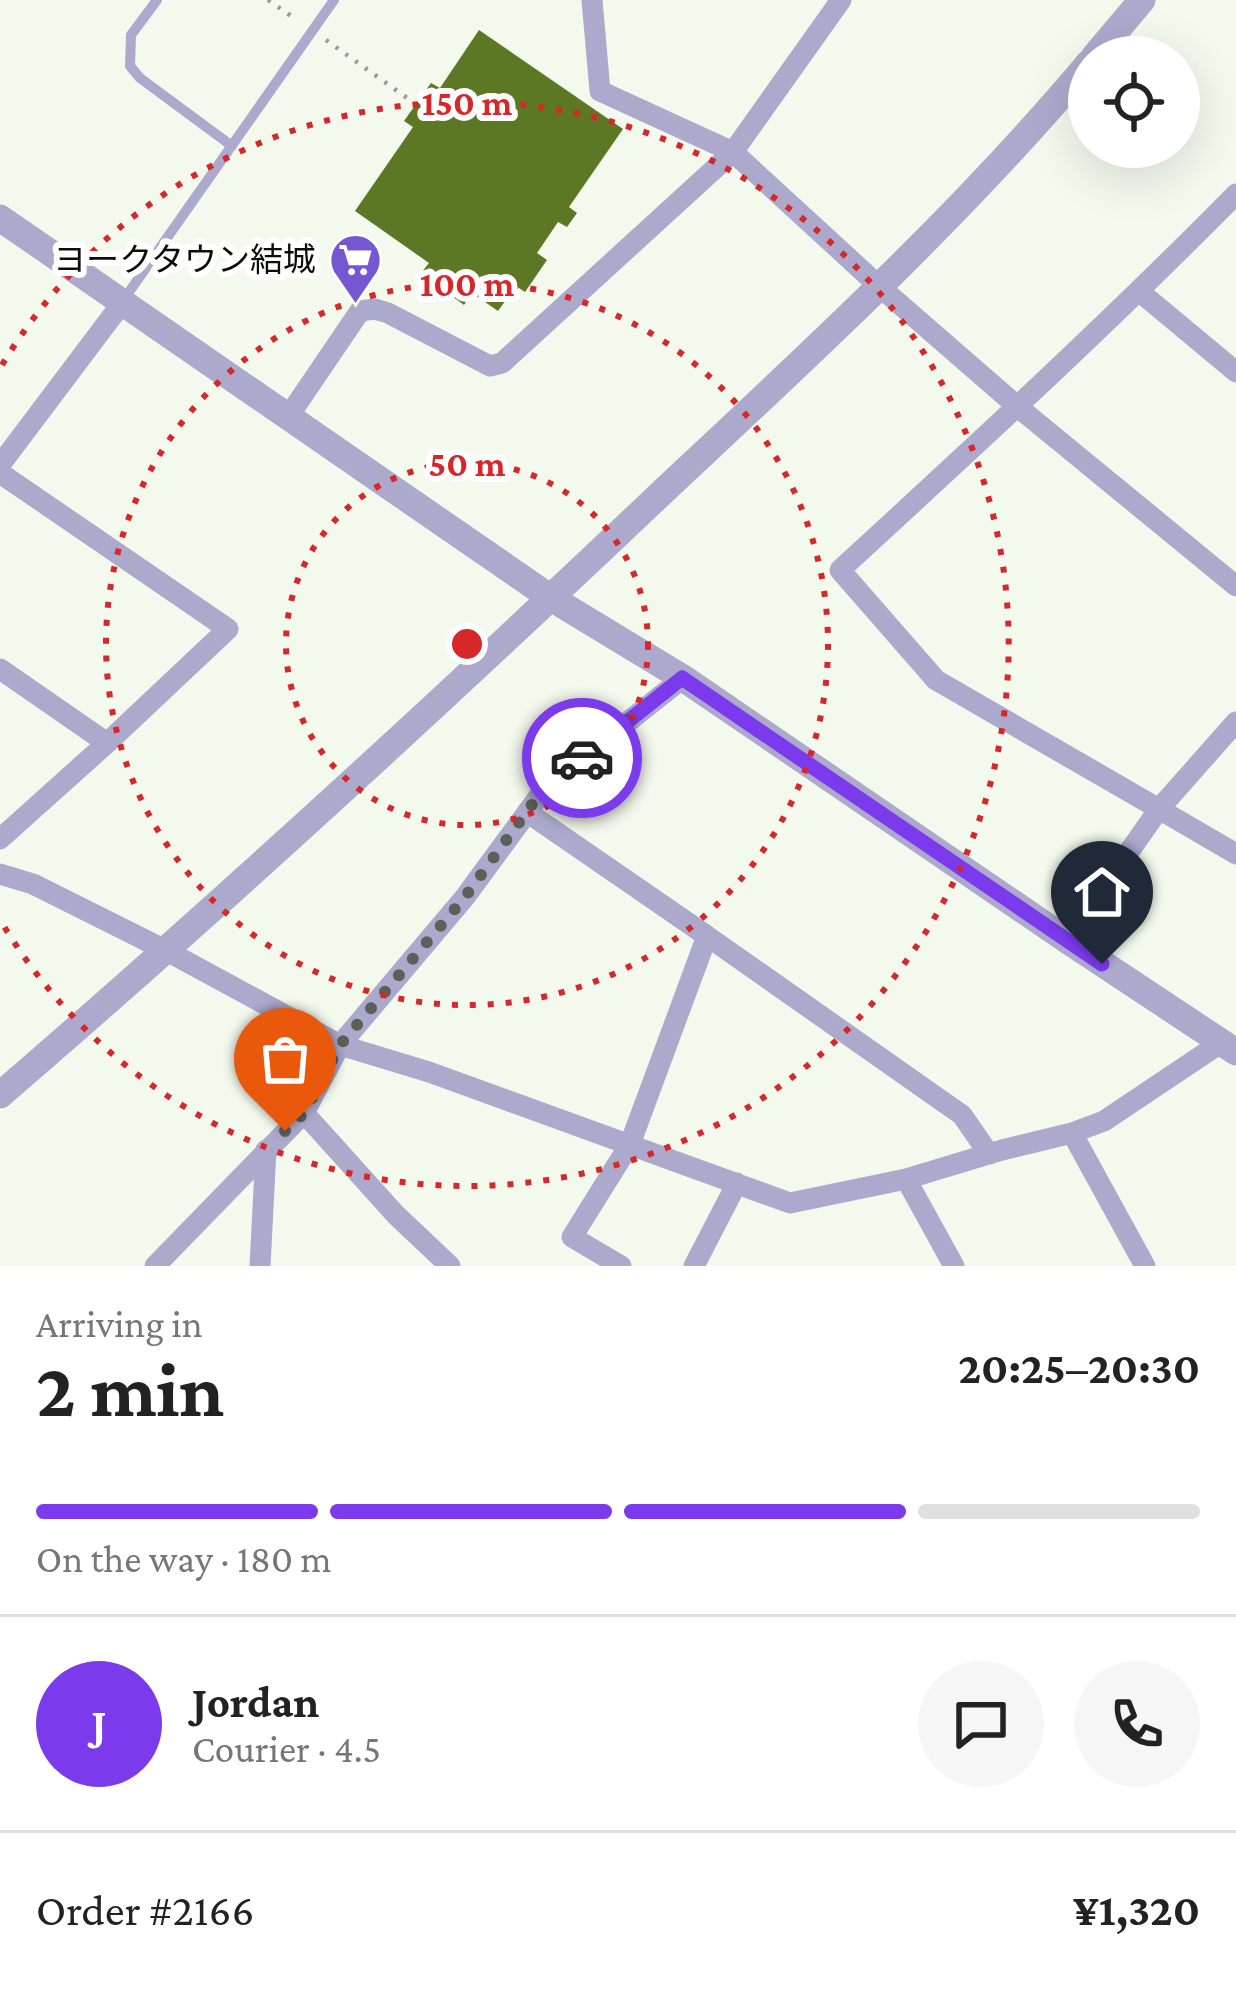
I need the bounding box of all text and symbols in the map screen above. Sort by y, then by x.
map controls [1068,36,1200,168]
button: locate [1068,36,1200,168]
text: 150 m [422,83,513,123]
supermarket icon: ヨークタウン結城 [327,231,383,305]
place label: ヨークタウン結城 [53,241,316,278]
text: 100 m [420,264,515,304]
text: 50 m [429,444,506,484]
centre of rings [446,623,488,665]
courier [522,698,642,818]
icon: car [549,725,615,791]
pin [1051,841,1153,964]
icon: home [1069,859,1135,925]
pin [234,1008,336,1131]
icon: bag [252,1026,318,1092]
text: Arriving in [36,1302,203,1345]
text: 20:25–20:30 [958,1343,1200,1393]
text: 2 min [36,1346,224,1433]
text: On the way · 180 m [36,1537,332,1580]
button: chat [918,1661,1044,1787]
button: phone [1074,1661,1200,1787]
text: Jordan [192,1677,319,1727]
text: J [91,1699,107,1749]
text: Courier · 4.5 [192,1727,381,1770]
text: Order #2166 [36,1885,254,1935]
text: ¥1,320 [1073,1885,1200,1935]

